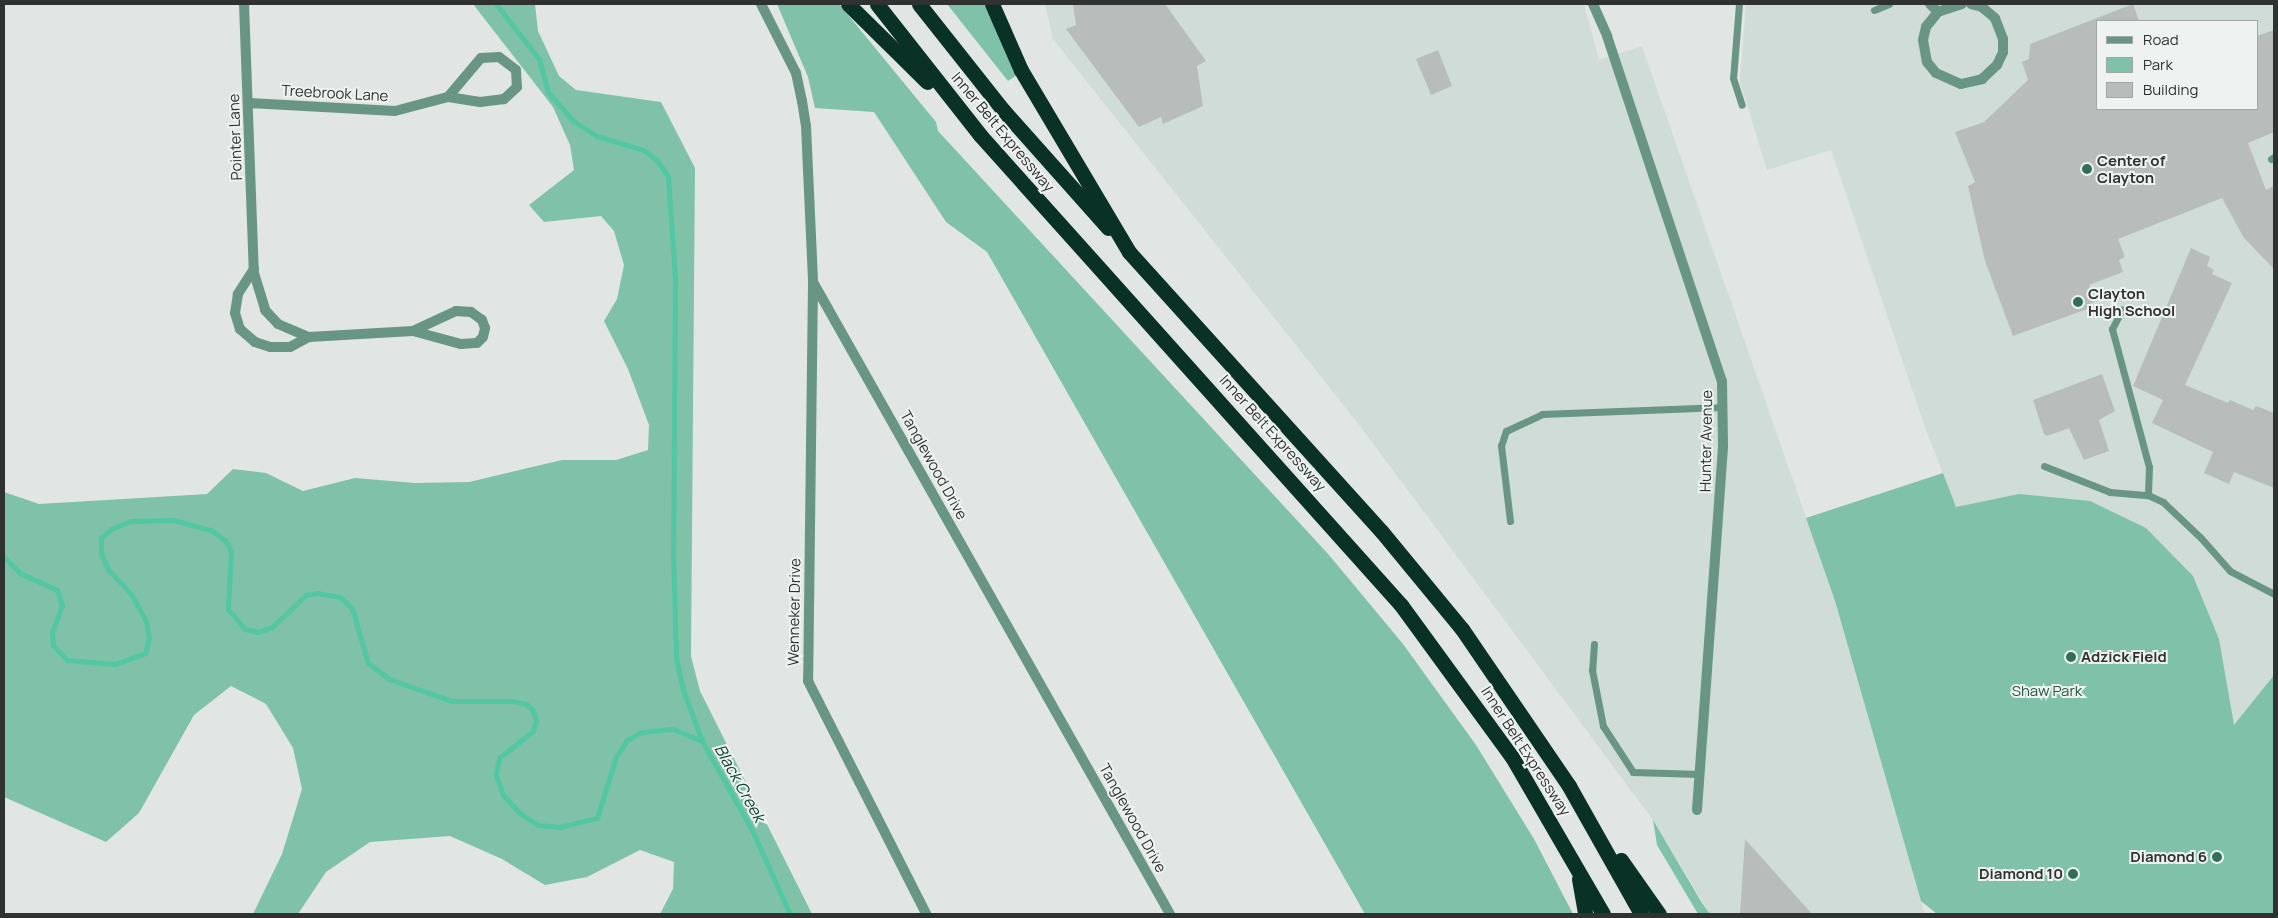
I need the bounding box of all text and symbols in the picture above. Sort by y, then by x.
legend [2096,20,2258,110]
text: Road [2143,29,2179,50]
text: Park [2143,54,2173,75]
street label: Inner Belt Expressway [948,69,1058,195]
text: Building [2143,79,2198,100]
street label: Treebrook Lane [281,81,389,105]
street label: Pointer Lane [224,93,246,181]
place label: Center of Clayton [2097,151,2165,186]
marker: Center of Clayton [2081,163,2093,175]
place label: Clayton High School [2088,284,2175,319]
marker: Clayton High School [2072,296,2084,308]
street label: Inner Belt Expressway [1216,371,1330,495]
street label: Hunter Avenue [1696,390,1716,492]
street label: Tanglewood Drive [897,407,971,523]
street label: Wenneker Drive [784,558,804,666]
place label: Adzick Field [2081,648,2167,666]
marker: Adzick Field [2065,651,2077,663]
park label: Shaw Park [2012,682,2082,700]
street label: Inner Belt Expressway [1477,683,1575,819]
water label: Black Creek [711,741,769,825]
street label: Tanglewood Drive [1096,760,1170,876]
place label: Diamond 6 [2130,848,2207,866]
marker: Diamond 6 [2211,851,2223,863]
place label: Diamond 10 [1979,865,2063,883]
marker: Diamond 10 [2067,868,2079,880]

